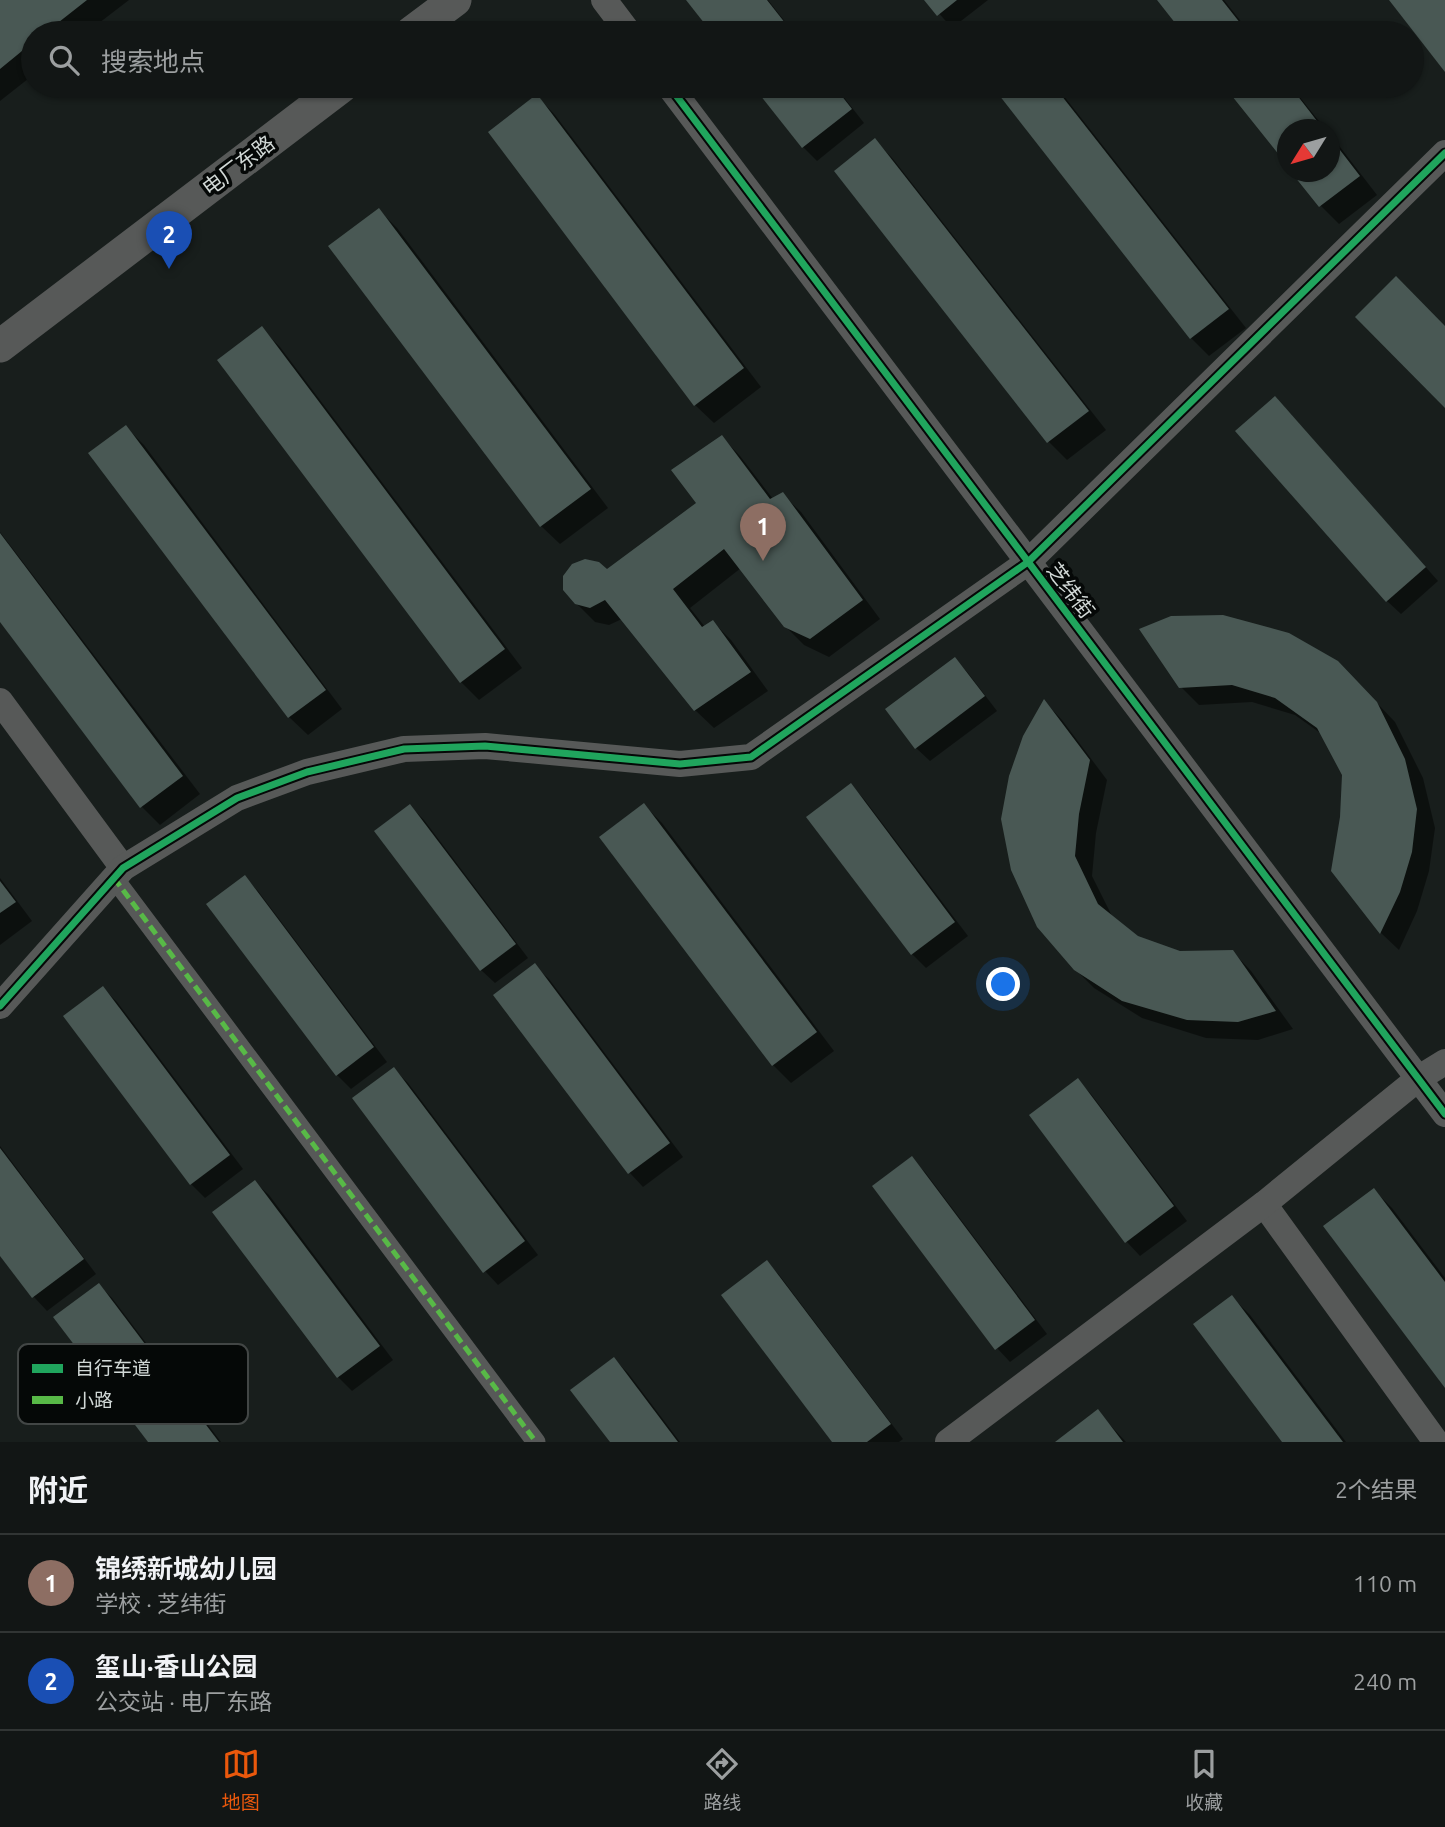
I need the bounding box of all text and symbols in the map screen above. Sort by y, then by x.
search box [21,21,1424,98]
icon: search [45,41,83,79]
text: 搜索地点 [101,47,205,76]
north arrow [1277,119,1340,182]
street label: 电厂东路 [197,130,279,200]
pin: 2 [146,211,192,269]
pin: 1 [740,503,786,561]
street label: 芝纬街 [1042,558,1100,622]
your location [986,967,1020,1001]
legend [18,1344,248,1424]
text: 自行车道 [75,1357,151,1379]
text: 小路 [75,1389,113,1411]
text: 附近 [28,1473,88,1507]
text: 2个结果 [1335,1477,1417,1502]
text: 锦绣新城幼儿园 [95,1554,277,1583]
text: 1 [45,1571,57,1596]
text: 110 m [1353,1571,1417,1596]
text: 学校 · 芝纬街 [95,1591,226,1616]
text: 玺山·香山公园 [95,1652,257,1681]
text: 2 [45,1669,57,1694]
text: 240 m [1353,1669,1417,1694]
text: 公交站 · 电厂东路 [95,1689,272,1714]
tab: 地图 [222,1745,260,1814]
tab: 路线 [703,1745,741,1814]
tab: 收藏 [1185,1745,1223,1814]

